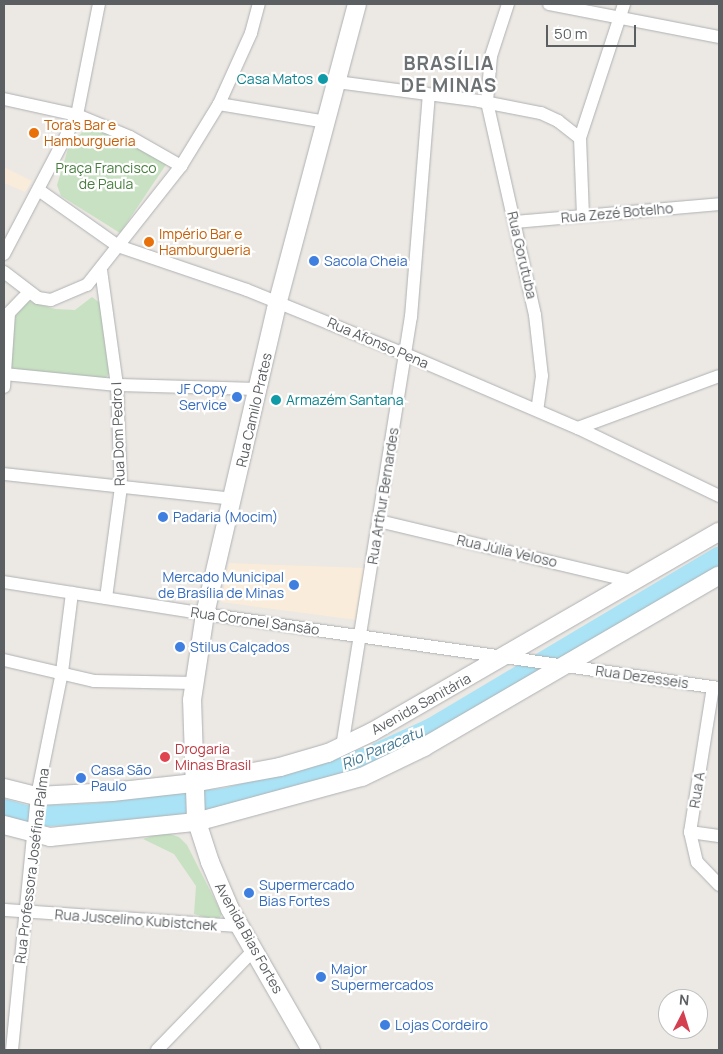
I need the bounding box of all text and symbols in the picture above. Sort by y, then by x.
scale bar [548,15,638,47]
text: 50 m [554,23,588,44]
district label: BRASÍLIA DE MINAS [400,53,498,97]
place label: Casa Matos [237,71,313,87]
marker: Casa Matos [317,73,329,85]
place label: Tora's Bar e Hamburgueria [44,117,135,150]
marker: Tora's Bar e Hamburgueria [28,127,40,139]
park label: Praça Francisco de Paula [55,160,157,192]
street label: Rua Zezé Botelho [560,200,674,226]
street label: Rua Gorutuba [504,210,540,300]
place label: Império Bar e Hamburgueria [159,226,250,258]
marker: Império Bar e Hamburgueria [143,236,155,248]
place label: Sacola Cheia [324,253,408,269]
marker: Sacola Cheia [308,255,320,267]
street label: Rua Afonso Pena [325,314,431,372]
street label: Rua Camilo Prates [233,351,275,469]
place label: JF Copy Service [177,381,227,414]
street label: Rua Dom Pedro I [108,382,128,486]
marker: JF Copy Service [231,391,243,403]
place label: Armazém Santana [286,392,403,408]
marker: Armazém Santana [270,394,282,406]
street label: Rua Arthur Bernardes [364,426,402,566]
place label: Padaria (Mocim) [173,509,278,525]
marker: Padaria (Mocim) [157,511,169,523]
street label: Rua Júlia Veloso [455,531,559,571]
place label: Mercado Municipal de Brasília de Minas [158,569,284,602]
marker: Mercado Municipal de Brasília de Minas [288,579,300,591]
street label: Rua Coronel Sansão [190,604,320,638]
place label: Stilus Calçados [190,639,290,655]
marker: Stilus Calçados [174,641,186,653]
street label: Rua Dezesseis [594,662,690,692]
street label: Avenida Sanitária [368,670,474,738]
water label: Rio Paracatu [339,723,425,773]
place label: Drogaria Minas Brasil [175,741,251,774]
marker: Drogaria Minas Brasil [159,751,171,763]
place label: Casa São Paulo [91,762,151,794]
street label: Rua Professora Joséfina Palma [12,767,52,965]
street label: Rua A [686,771,708,809]
marker: Casa São Paulo [75,772,87,784]
place label: Supermercado Bias Fortes [259,877,354,910]
street label: Avenida Bias Fortes [212,880,286,996]
marker: Supermercado Bias Fortes [243,887,255,899]
street label: Rua Juscelino Kubistchek [54,906,218,934]
place label: Major Supermercados [331,961,434,994]
marker: Major Supermercados [315,971,327,983]
north arrow [658,989,708,1039]
text: N [678,990,690,1009]
place label: Lojas Cordeiro [395,1017,488,1033]
marker: Lojas Cordeiro [379,1019,391,1031]

